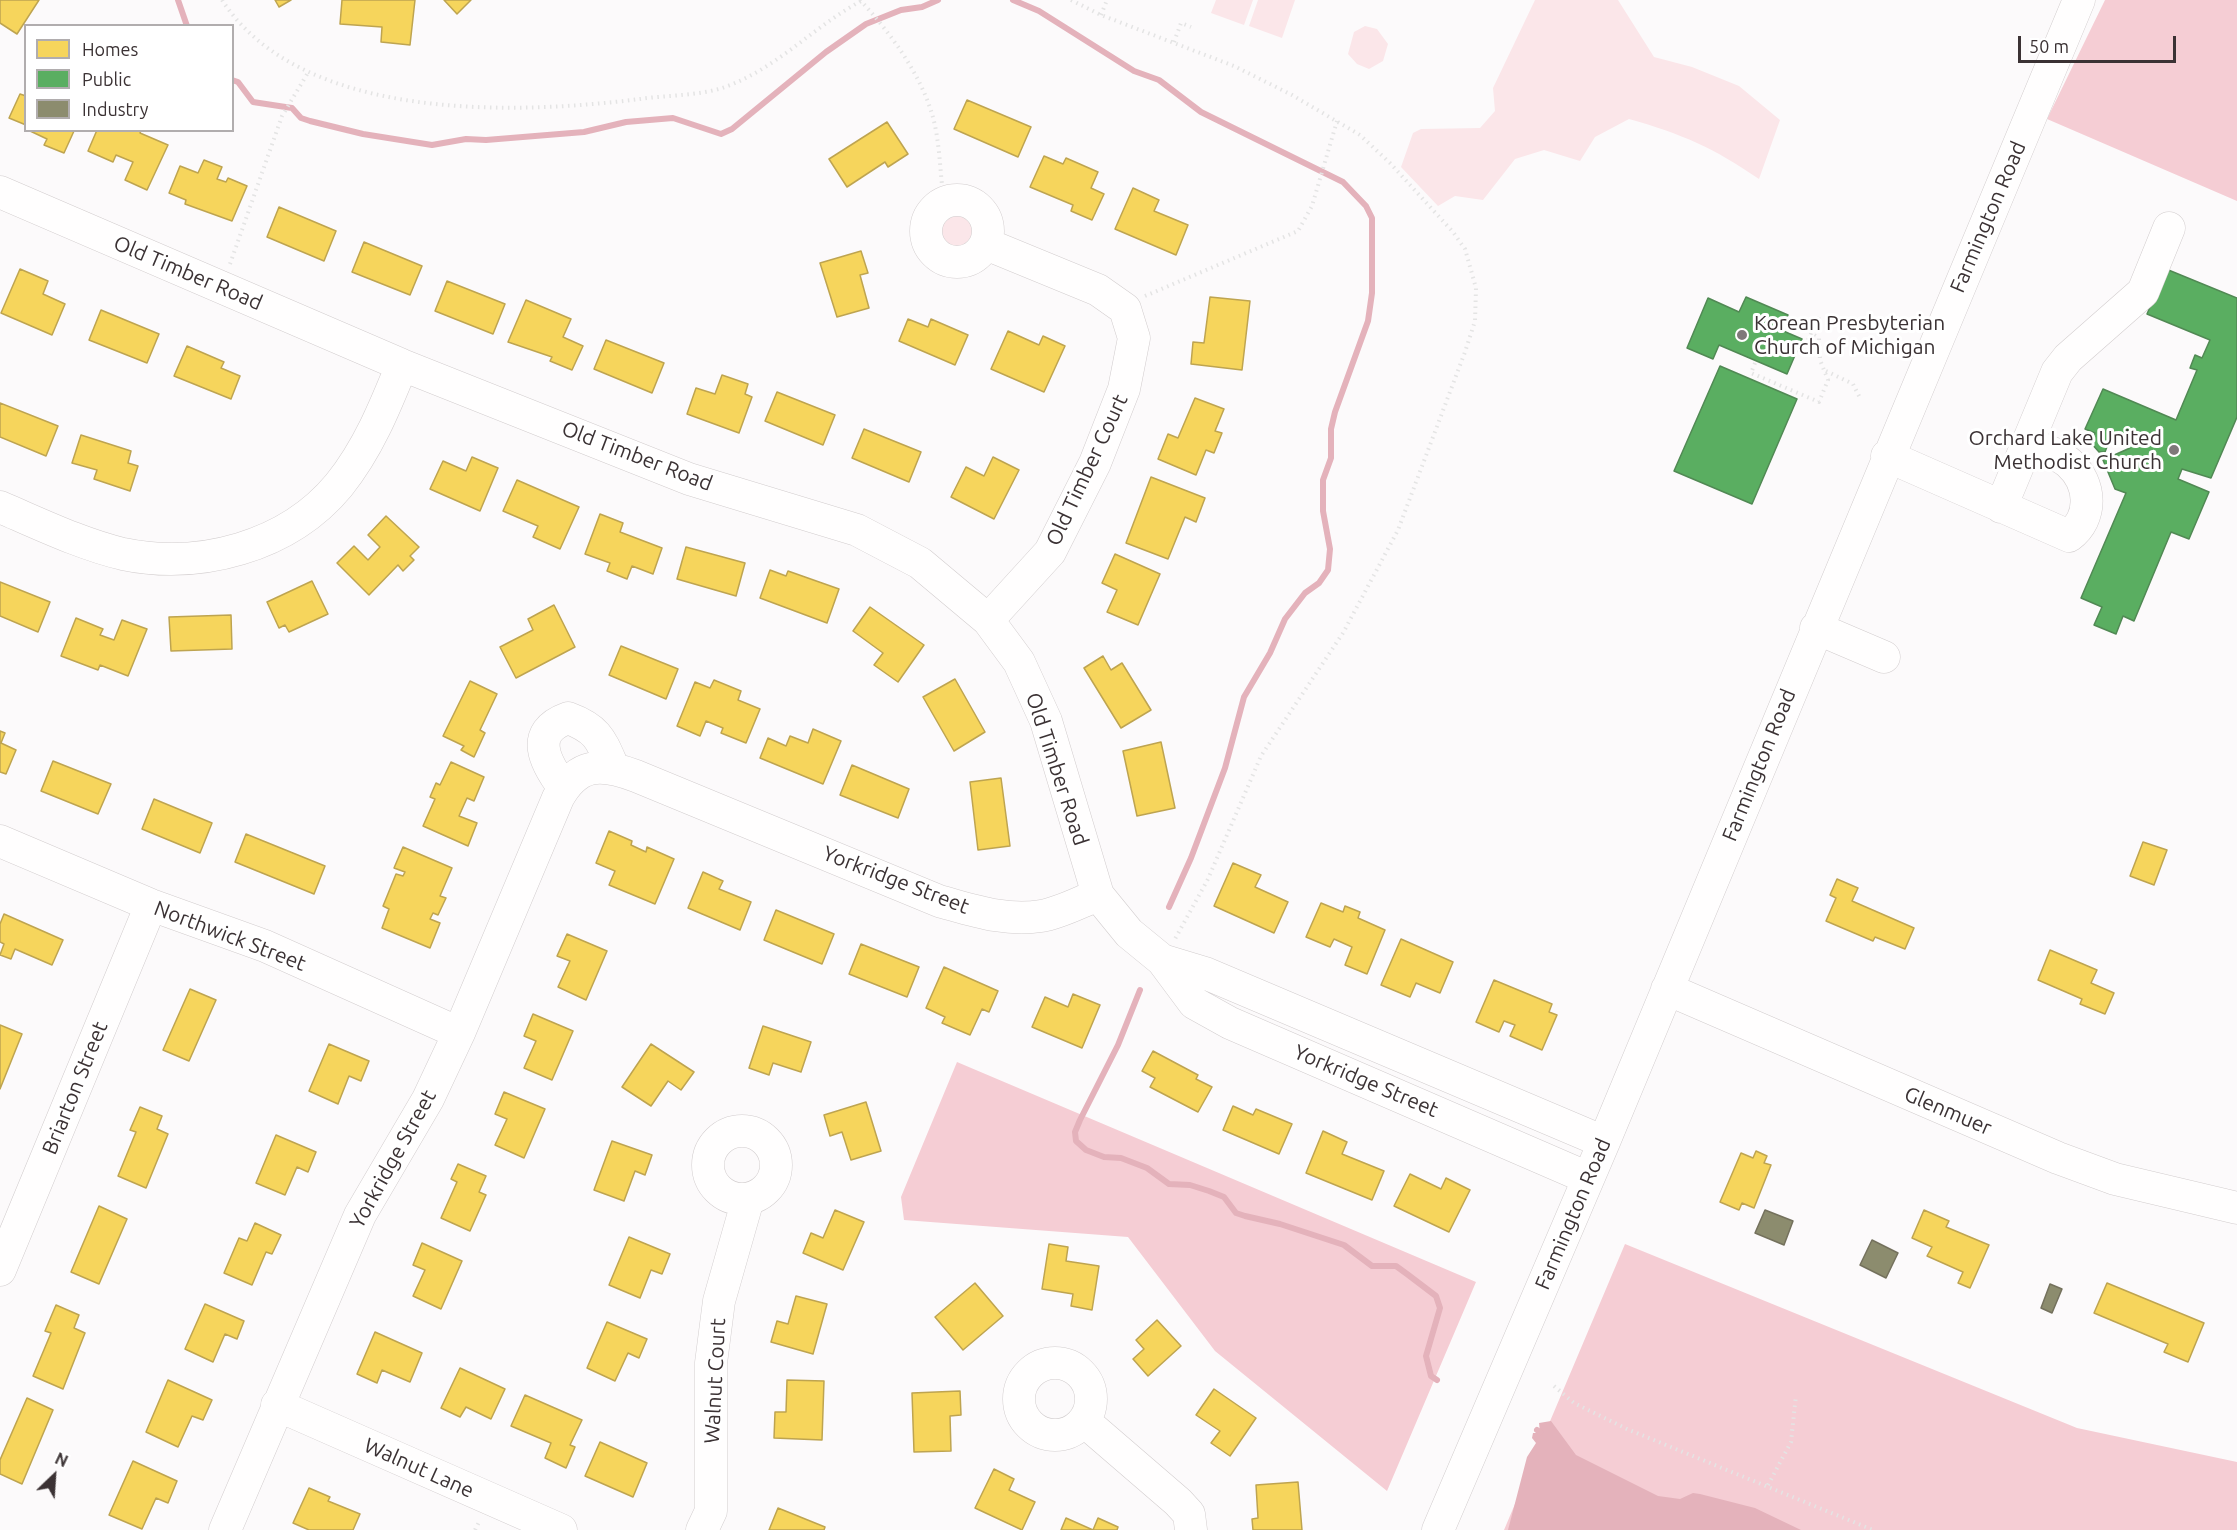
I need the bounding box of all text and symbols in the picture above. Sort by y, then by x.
legend [24,24,234,132]
scale bar [2021,24,2178,62]
text: 50 m [2029,36,2069,56]
text: Homes [82,39,138,59]
text: Public [82,69,131,89]
text: Industry [82,99,148,119]
street label: Farmington Road [1945,138,2031,296]
street label: Old Timber Road [110,230,266,316]
place label: Korean Presbyterian Church of Michigan [1754,310,1945,360]
marker: Korean Presbyterian Church of Michigan [1735,328,1749,342]
street label: Old Timber Court [1041,390,1133,550]
street label: Old Timber Road [558,416,716,496]
place label: Orchard Lake United Methodist Church [1969,425,2162,475]
marker: Orchard Lake United Methodist Church [2167,443,2181,457]
street label: Farmington Road [1717,685,1801,845]
street label: Old Timber Road [1020,689,1094,849]
street label: Yorkridge Street [819,841,973,919]
street label: Northwick Street [150,895,310,977]
street label: Briarton Street [37,1018,113,1158]
street label: Yorkridge Street [1290,1039,1442,1123]
street label: Glenmuer [1900,1081,1996,1141]
street label: Yorkridge Street [345,1085,441,1233]
street label: Farmington Road [1530,1135,1616,1293]
street label: Walnut Court [699,1318,731,1444]
street label: Walnut Lane [360,1433,478,1503]
north arrow [24,1446,84,1506]
text: N [52,1449,71,1470]

